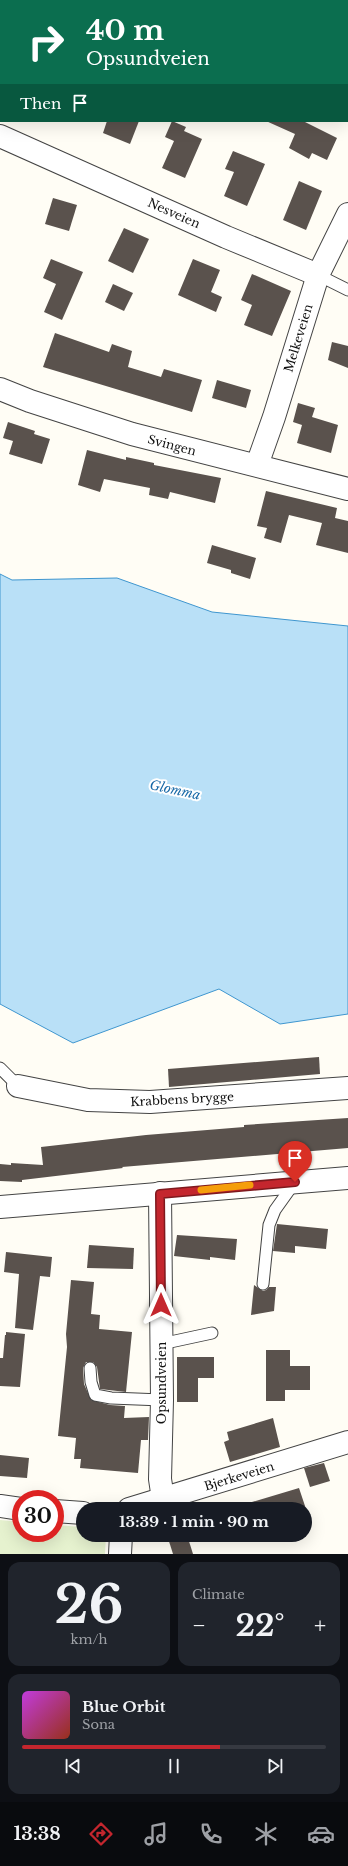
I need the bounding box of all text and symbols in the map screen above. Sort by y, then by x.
text: 40 m [86,13,164,48]
icon: right [20,16,72,68]
text: Opsundveien [86,48,210,70]
icon: arrive [69,92,91,114]
text: Then [20,94,61,113]
street label: Nesveien [145,195,203,231]
street label: Melkeveien [281,302,315,374]
street label: Svingen [146,431,198,459]
water label: Glomma [148,776,202,804]
street label: Krabbens brygge [130,1089,234,1109]
pin [278,1141,312,1182]
icon: arrive [284,1147,306,1169]
position arrow [140,1284,182,1326]
street label: Opsundveien [154,1342,169,1424]
street label: Bjerkeveien [202,1458,276,1494]
speed limit sign: 30 [12,1490,64,1542]
text: 13:39 · 1 min · 90 m [119,1512,269,1531]
text: 26 [55,1573,123,1637]
text: Climate [192,1586,245,1603]
text: 22° [235,1607,284,1644]
text: − [192,1612,206,1639]
text: + [314,1612,326,1639]
text: km/h [71,1631,107,1648]
text: Blue Orbit [82,1697,165,1716]
text: Sona [82,1716,115,1733]
icon: previous [62,1755,84,1777]
icon: pause [163,1755,185,1777]
icon: next [264,1755,286,1777]
icon: directions [87,1820,115,1848]
icon: music [142,1820,170,1848]
icon: phone [197,1820,225,1848]
icon: climate [252,1820,280,1848]
icon: car [307,1820,335,1848]
text: 13:38 [13,1823,61,1845]

